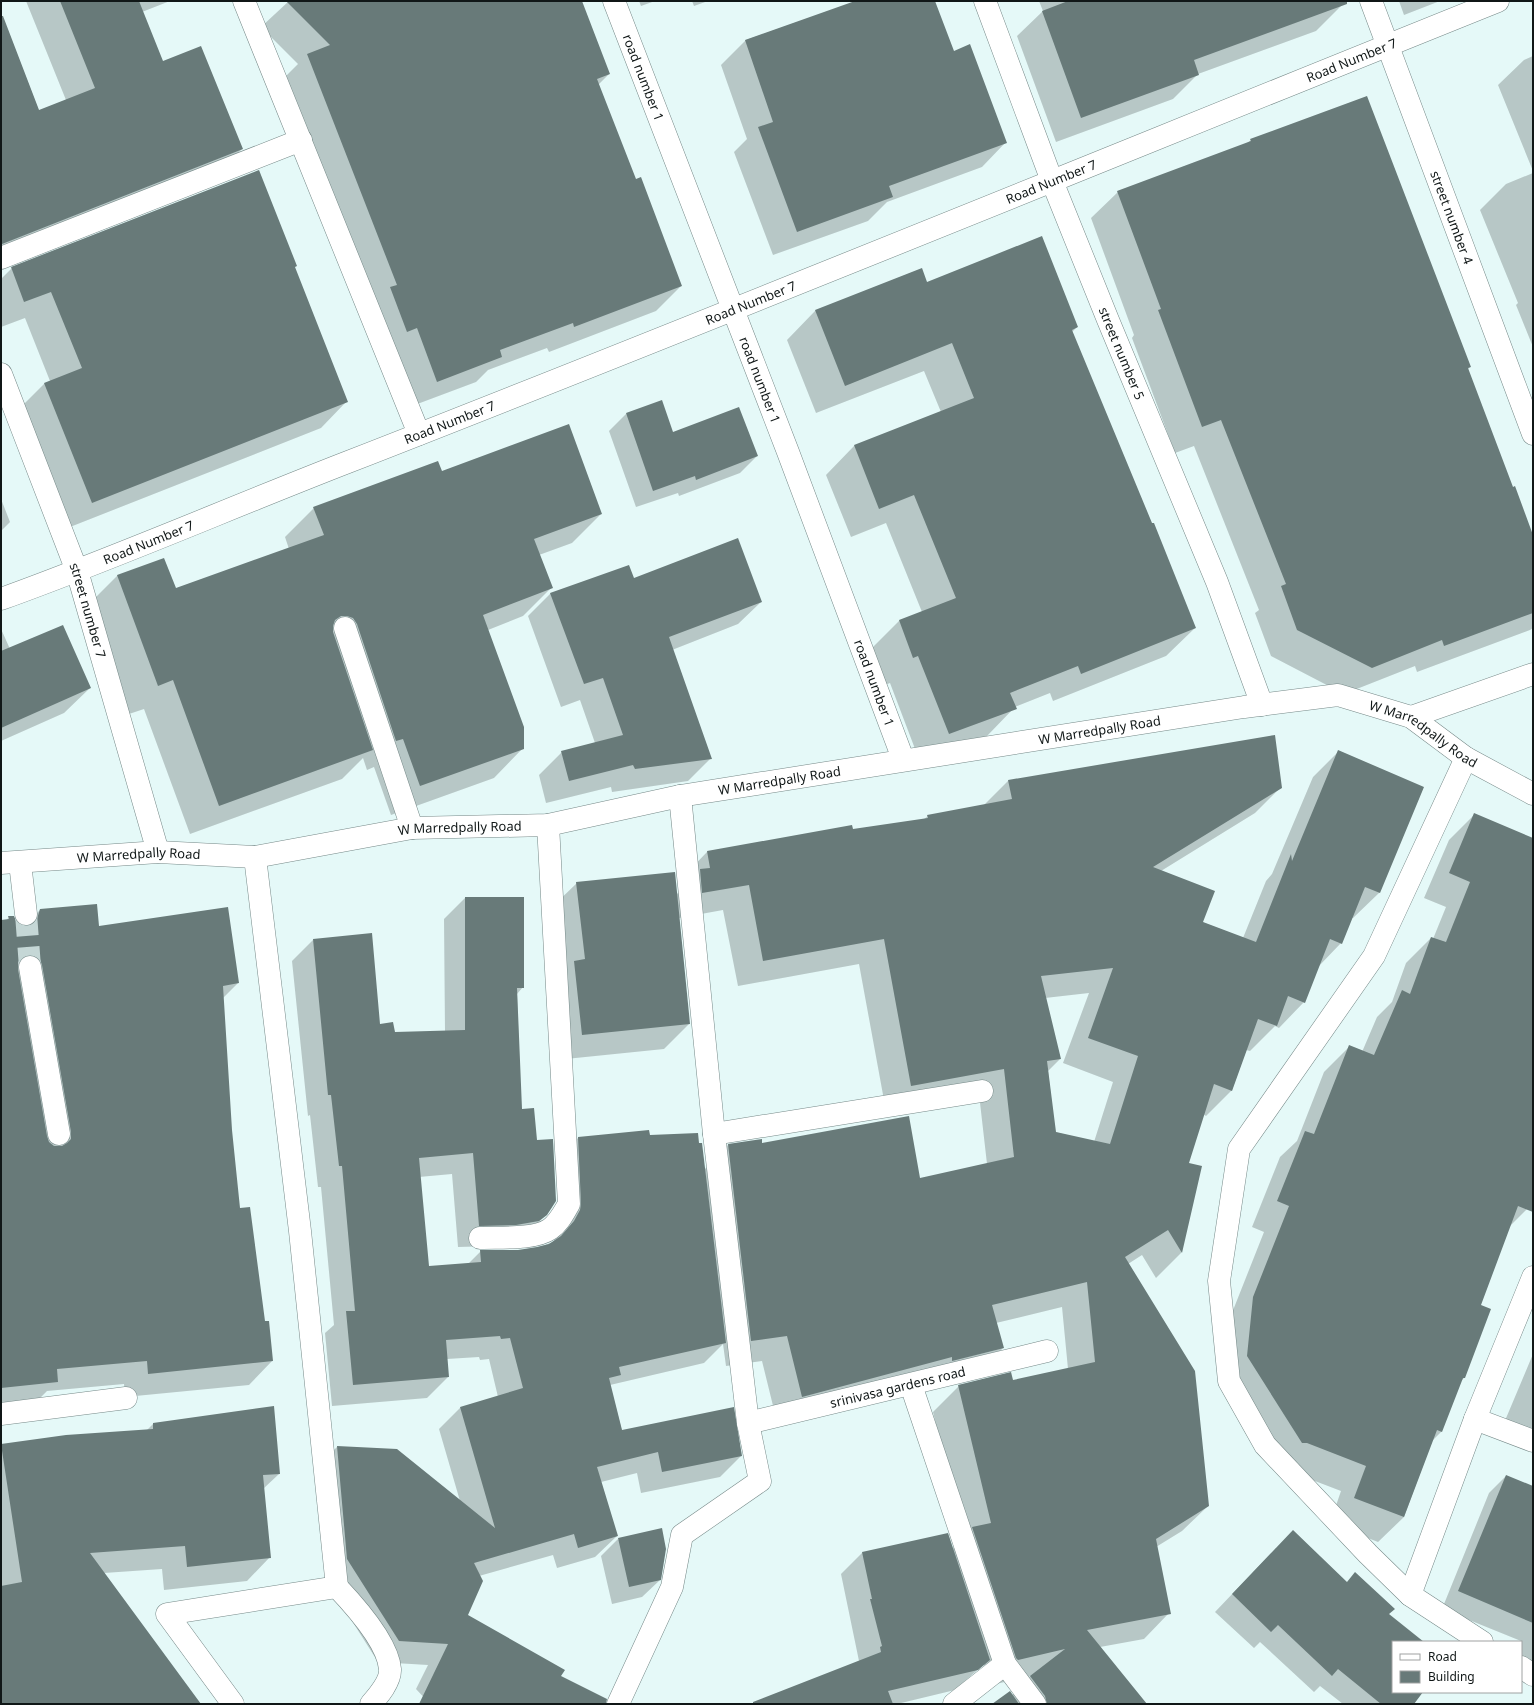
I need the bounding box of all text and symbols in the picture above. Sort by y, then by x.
street label: road number 1 [619,32,668,123]
street label: Road Number 7 [1303,34,1399,86]
street label: Road Number 7 [1003,155,1099,208]
street label: street number 4 [1426,168,1478,267]
street label: Road Number 7 [702,276,799,329]
street label: street number 5 [1095,304,1149,402]
street label: road number 1 [735,334,785,426]
street label: Road Number 7 [401,396,498,448]
street label: Road Number 7 [100,516,196,569]
street label: street number 7 [66,560,111,660]
street label: road number 1 [850,637,899,729]
street label: W Marredpally Road [1367,696,1481,772]
street label: W Marredpally Road [1037,711,1162,748]
street label: W Marredpally Road [717,762,842,799]
street label: W Marredpally Road [397,817,522,839]
street label: W Marredpally Road [76,843,201,867]
street label: srinivasa gardens road [828,1362,967,1412]
legend [1392,1641,1522,1693]
text: Road [1428,1648,1457,1665]
text: Building [1428,1668,1475,1685]

